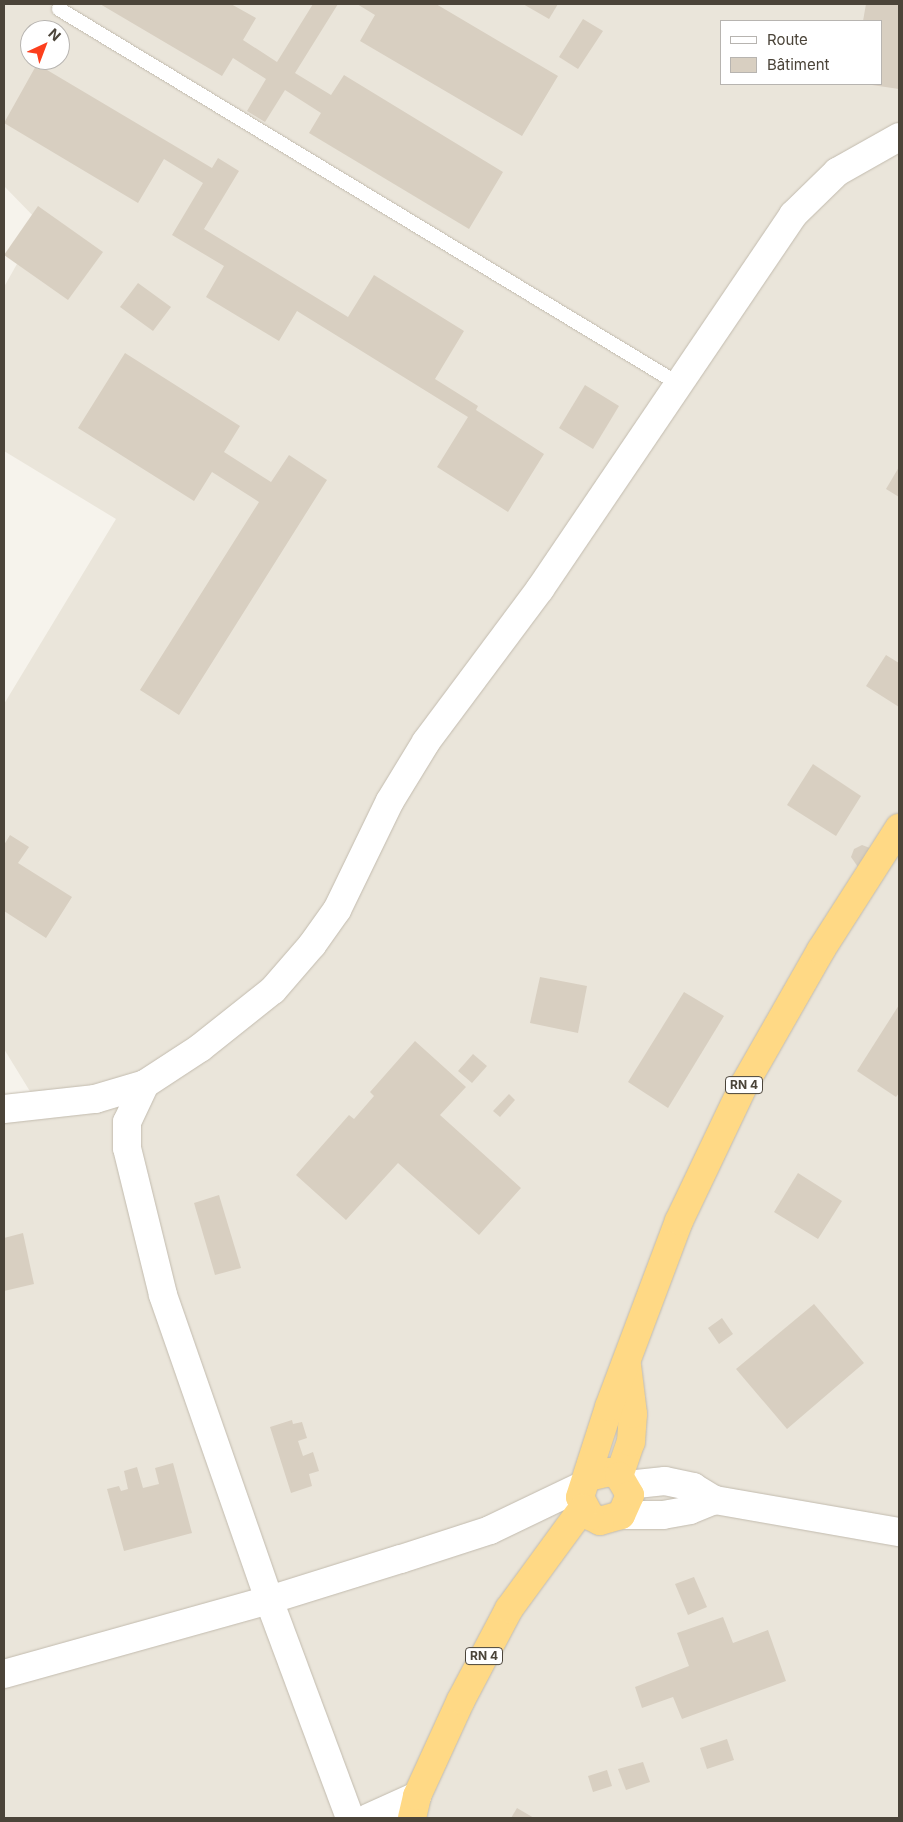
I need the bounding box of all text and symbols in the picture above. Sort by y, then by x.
north arrow [20,20,70,70]
legend [720,20,883,85]
text: N [45,25,65,44]
text: Route [767,30,808,49]
text: Bâtiment [767,55,829,74]
road number: RN 4 [724,1076,764,1094]
road number: RN 4 [464,1646,504,1665]

